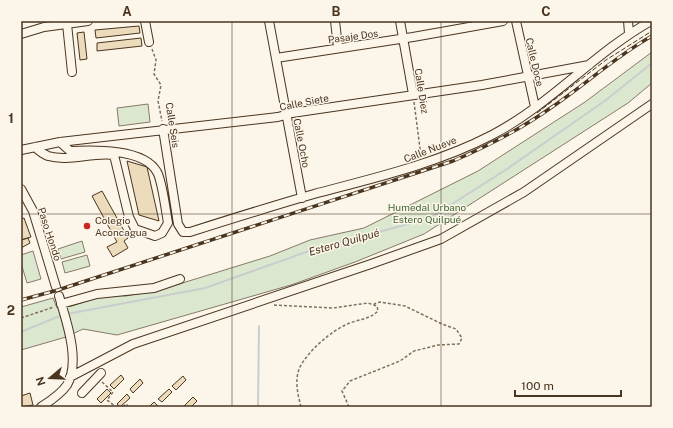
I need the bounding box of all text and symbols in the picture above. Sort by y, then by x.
text: A [122,4,132,19]
text: B [332,4,341,19]
text: C [541,4,551,19]
street label: Pasaje Dos [327,27,379,45]
street label: Calle Doce [524,36,547,88]
street label: Calle Diez [412,67,432,115]
street label: Calle Siete [278,91,330,113]
street label: Calle Seis [163,101,183,149]
text: 1 [8,111,14,126]
street label: Calle Ocho [291,117,313,169]
street label: Calle Nueve [402,133,458,165]
park label: Humedal Urbano Estero Quilpué [388,201,467,225]
street label: Paso Hondo [36,206,64,263]
place label: Colegio Aconcagua [95,214,147,238]
marker: Colegio Aconcagua [82,221,92,231]
water label: Estero Quilpué [307,226,381,258]
text: 2 [7,303,15,318]
north arrow [30,358,70,398]
scale bar [515,372,621,398]
text: N [33,375,48,387]
text: 100 m [521,379,554,393]

